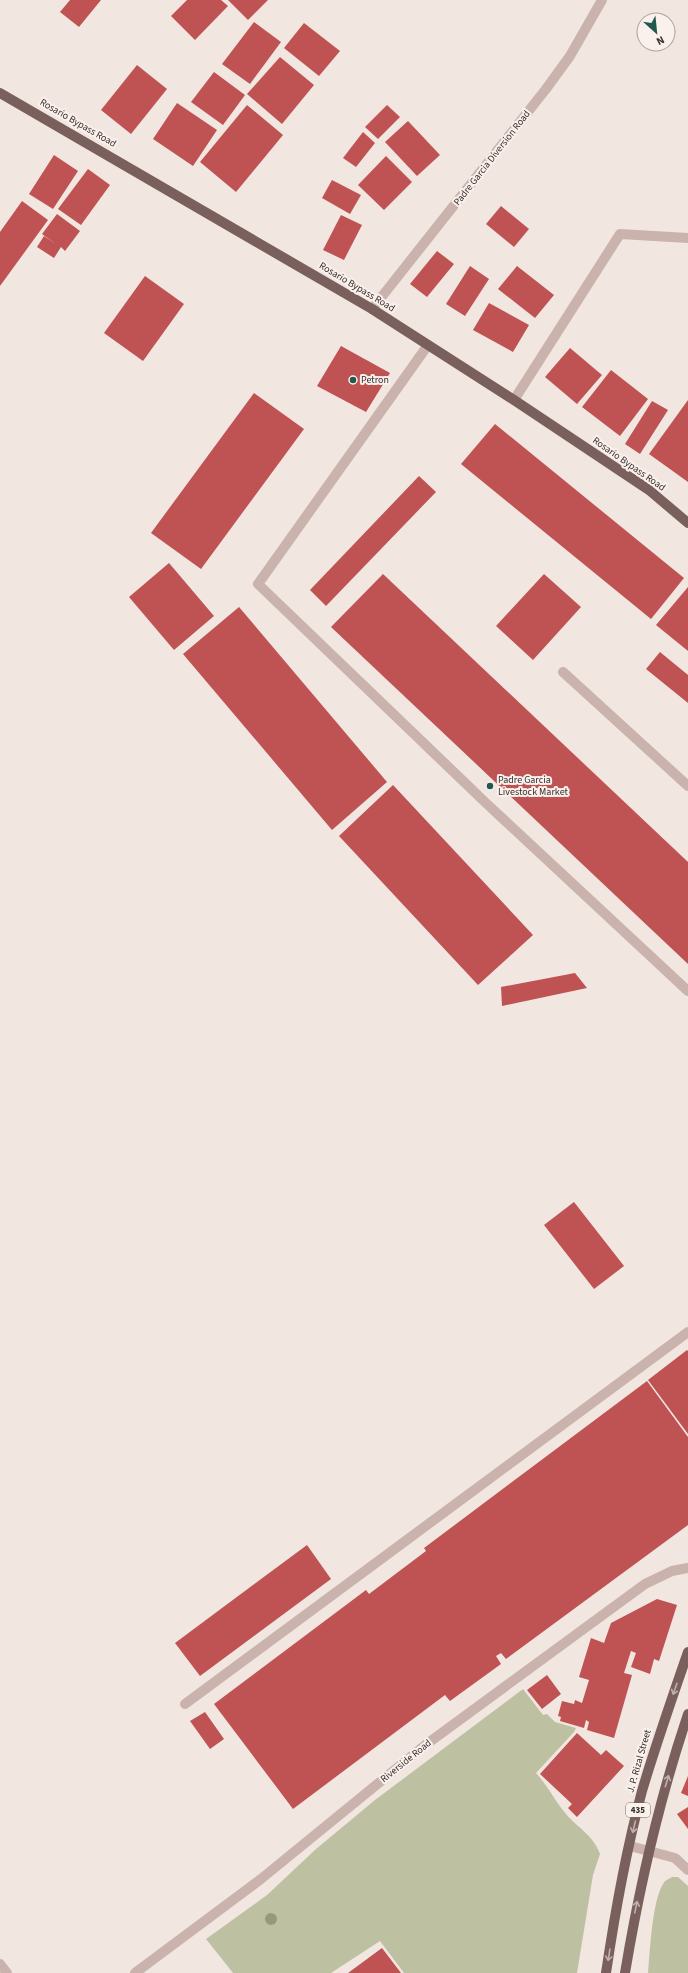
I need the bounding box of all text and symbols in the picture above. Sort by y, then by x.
north arrow [636,12,676,52]
text: N [654,32,667,49]
street label: Rosario Bypass Road [37,95,119,151]
street label: Padre Garcia Diversion Road [450,107,534,209]
street label: Rosario Bypass Road [316,259,398,315]
place label: Petron [361,373,389,387]
marker: Petron [348,375,358,385]
street label: Rosario Bypass Road [590,434,668,494]
place label: Padre Garcia Livestock Market [498,773,568,799]
marker: Padre Garcia Livestock Market [485,781,495,791]
one-way arrow [671,1683,678,1696]
street label: J. P. Rizal Street [623,1727,655,1794]
street label: Riverside Road [378,1736,434,1786]
one-way arrow [664,1774,671,1787]
road number: 435 [626,1803,650,1817]
one-way arrow [630,1820,637,1833]
one-way arrow [633,1901,641,1914]
one-way arrow [605,1948,613,1961]

